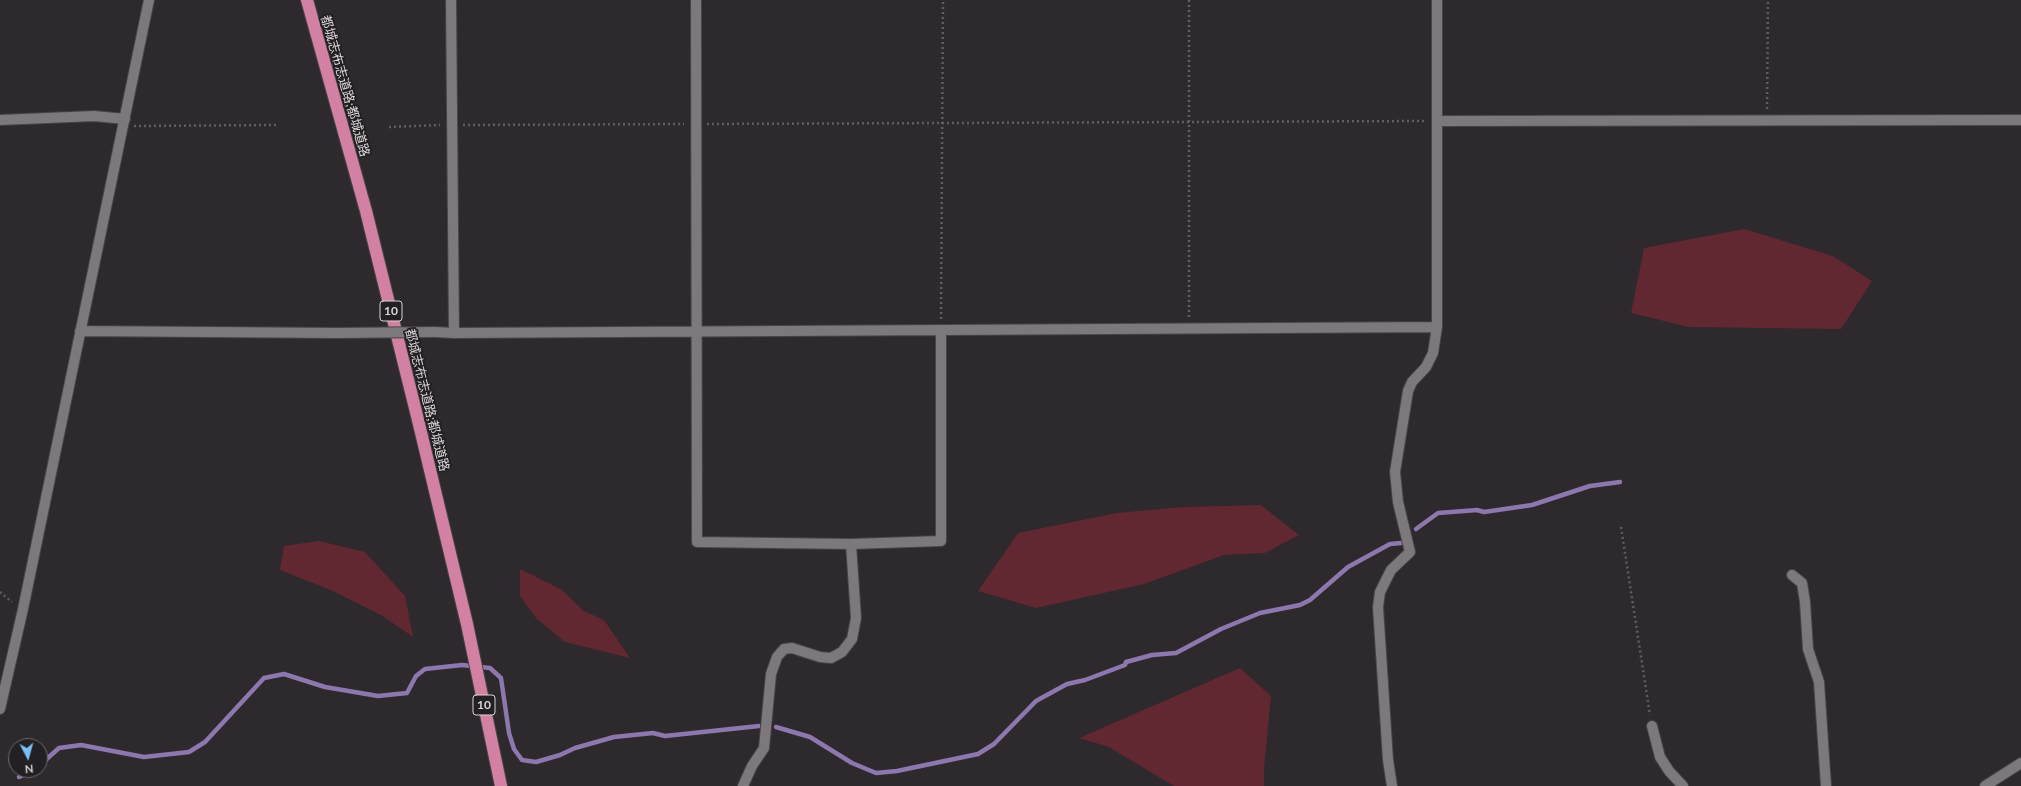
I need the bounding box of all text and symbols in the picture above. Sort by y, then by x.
street label: 都城志布志道路;都城道路 [317,13,373,159]
road number: 10 [380,301,402,321]
street label: 都城志布志道路;都城道路 [402,327,452,473]
road number: 10 [473,695,495,715]
north arrow [8,738,48,778]
text: N [24,763,34,776]

